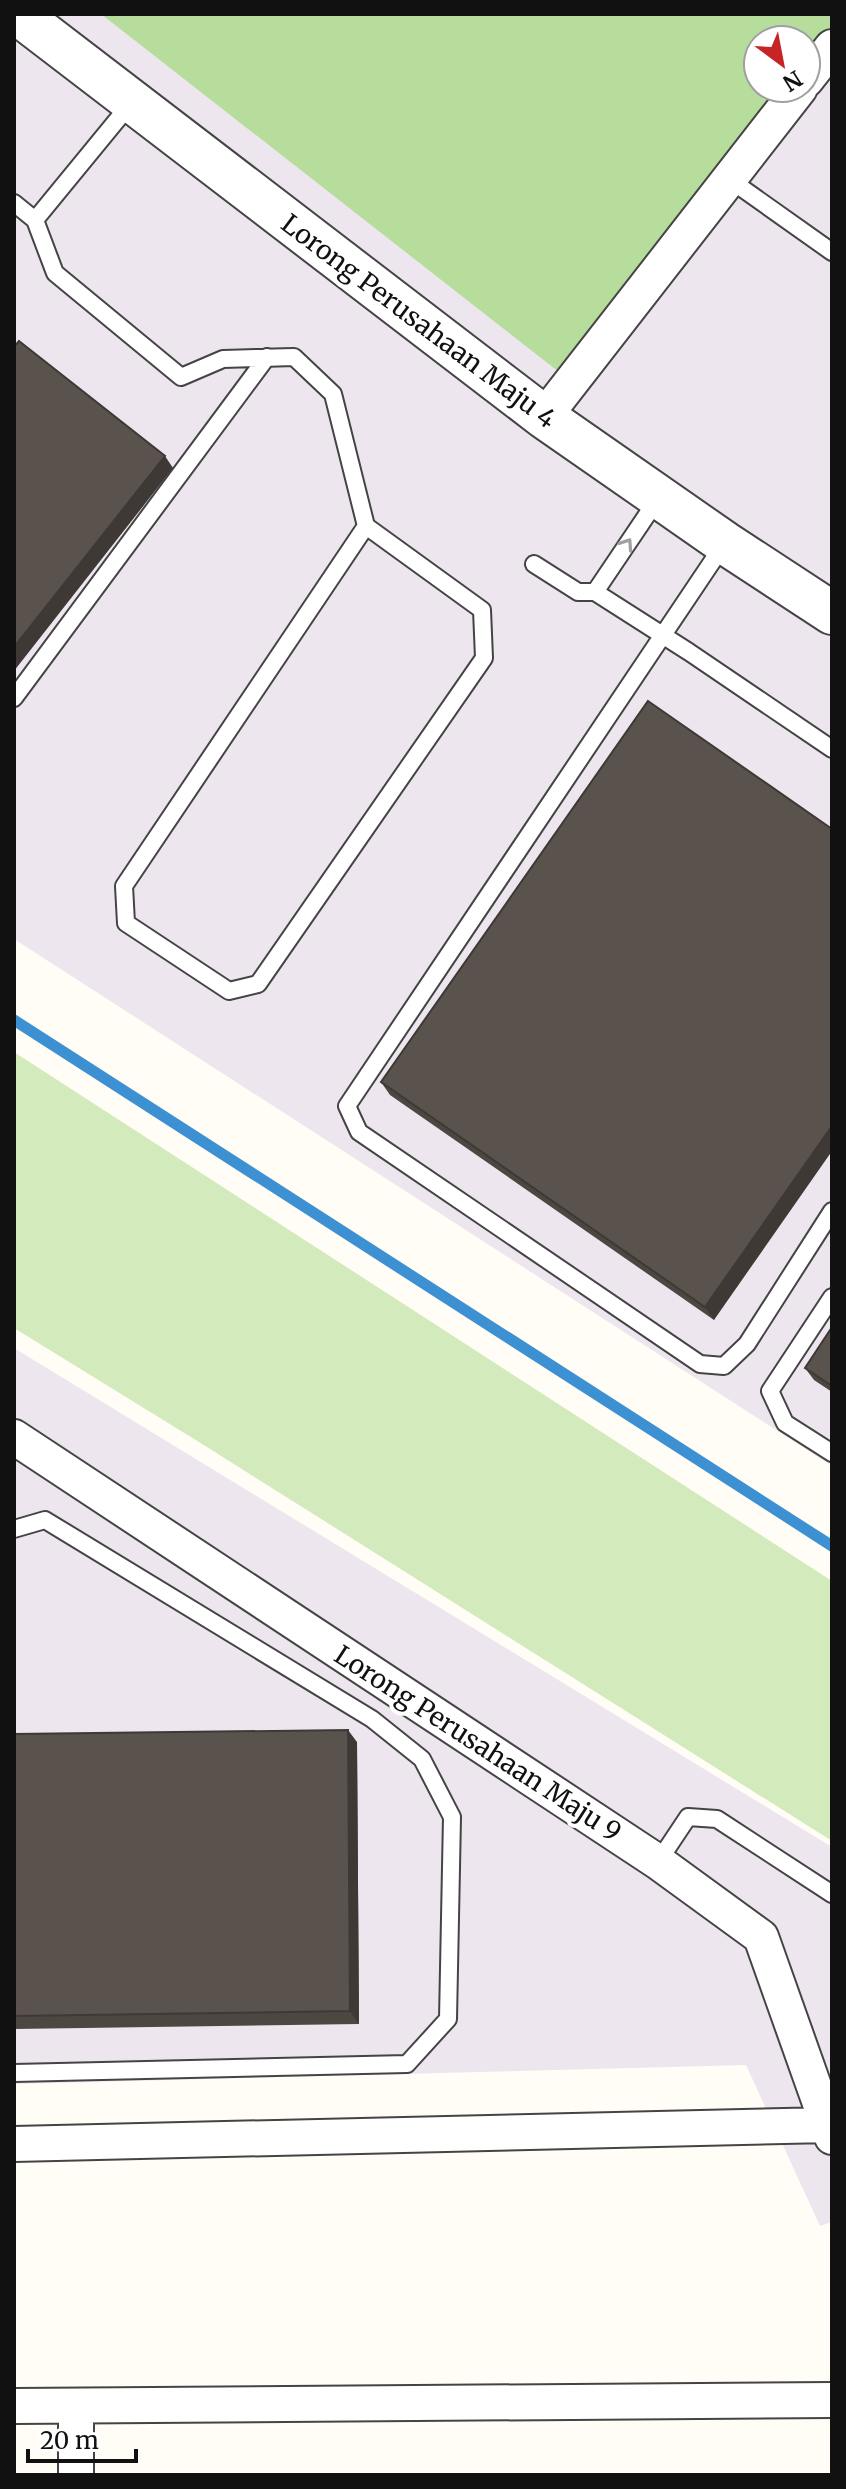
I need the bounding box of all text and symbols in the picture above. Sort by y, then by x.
north arrow [742,24,822,104]
text: N [777,64,807,98]
street label: Lorong Perusahaan Maju 4 [275,207,563,435]
one-way arrow [617,538,632,553]
street label: Lorong Perusahaan Maju 9 [328,1638,628,1848]
scale bar [28,2413,136,2463]
text: 20 m [40,2425,99,2456]

